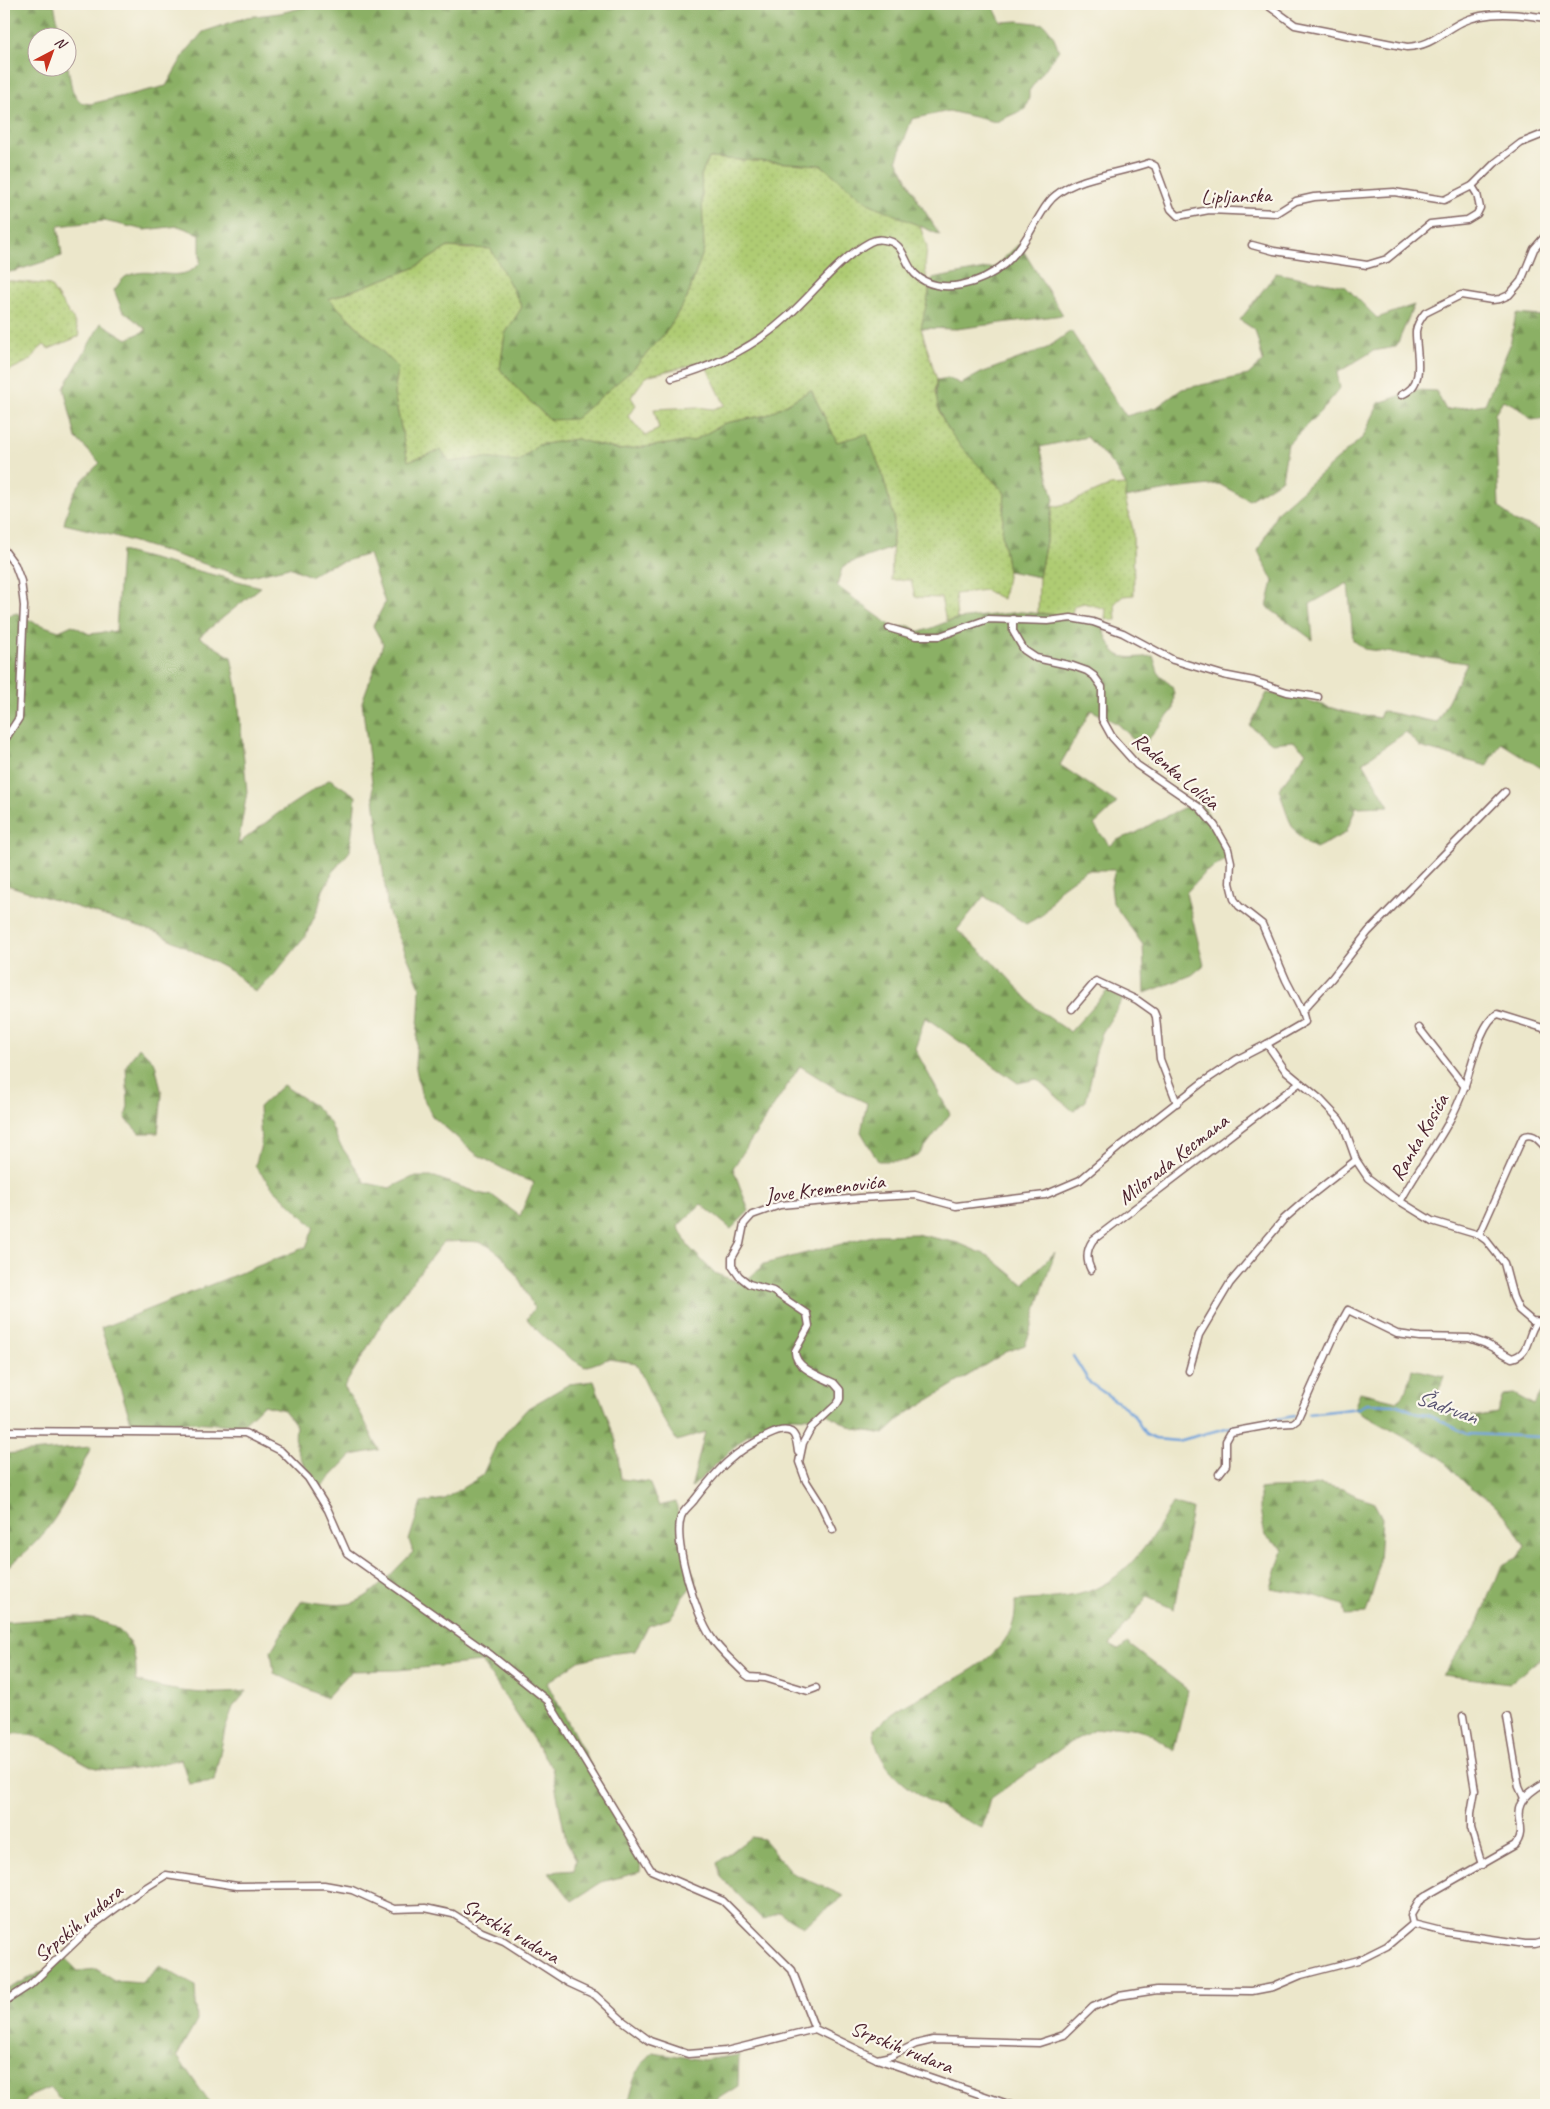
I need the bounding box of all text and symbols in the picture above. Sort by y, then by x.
north arrow [28,28,78,78]
text: N [51,33,71,53]
street label: Lipljanska [1200,182,1274,210]
street label: Radenka Lolića [1127,727,1227,816]
street label: Ranka Kosića [1384,1087,1455,1185]
street label: Milorada Kecmana [1113,1107,1235,1210]
street label: Jove Kremenovića [763,1168,888,1208]
water label: Šadrvan [1412,1383,1483,1432]
street label: Srpskih rudara [28,1877,129,1968]
street label: Srpskih rudara [458,1893,566,1970]
street label: Srpskih rudara [847,2015,959,2080]

